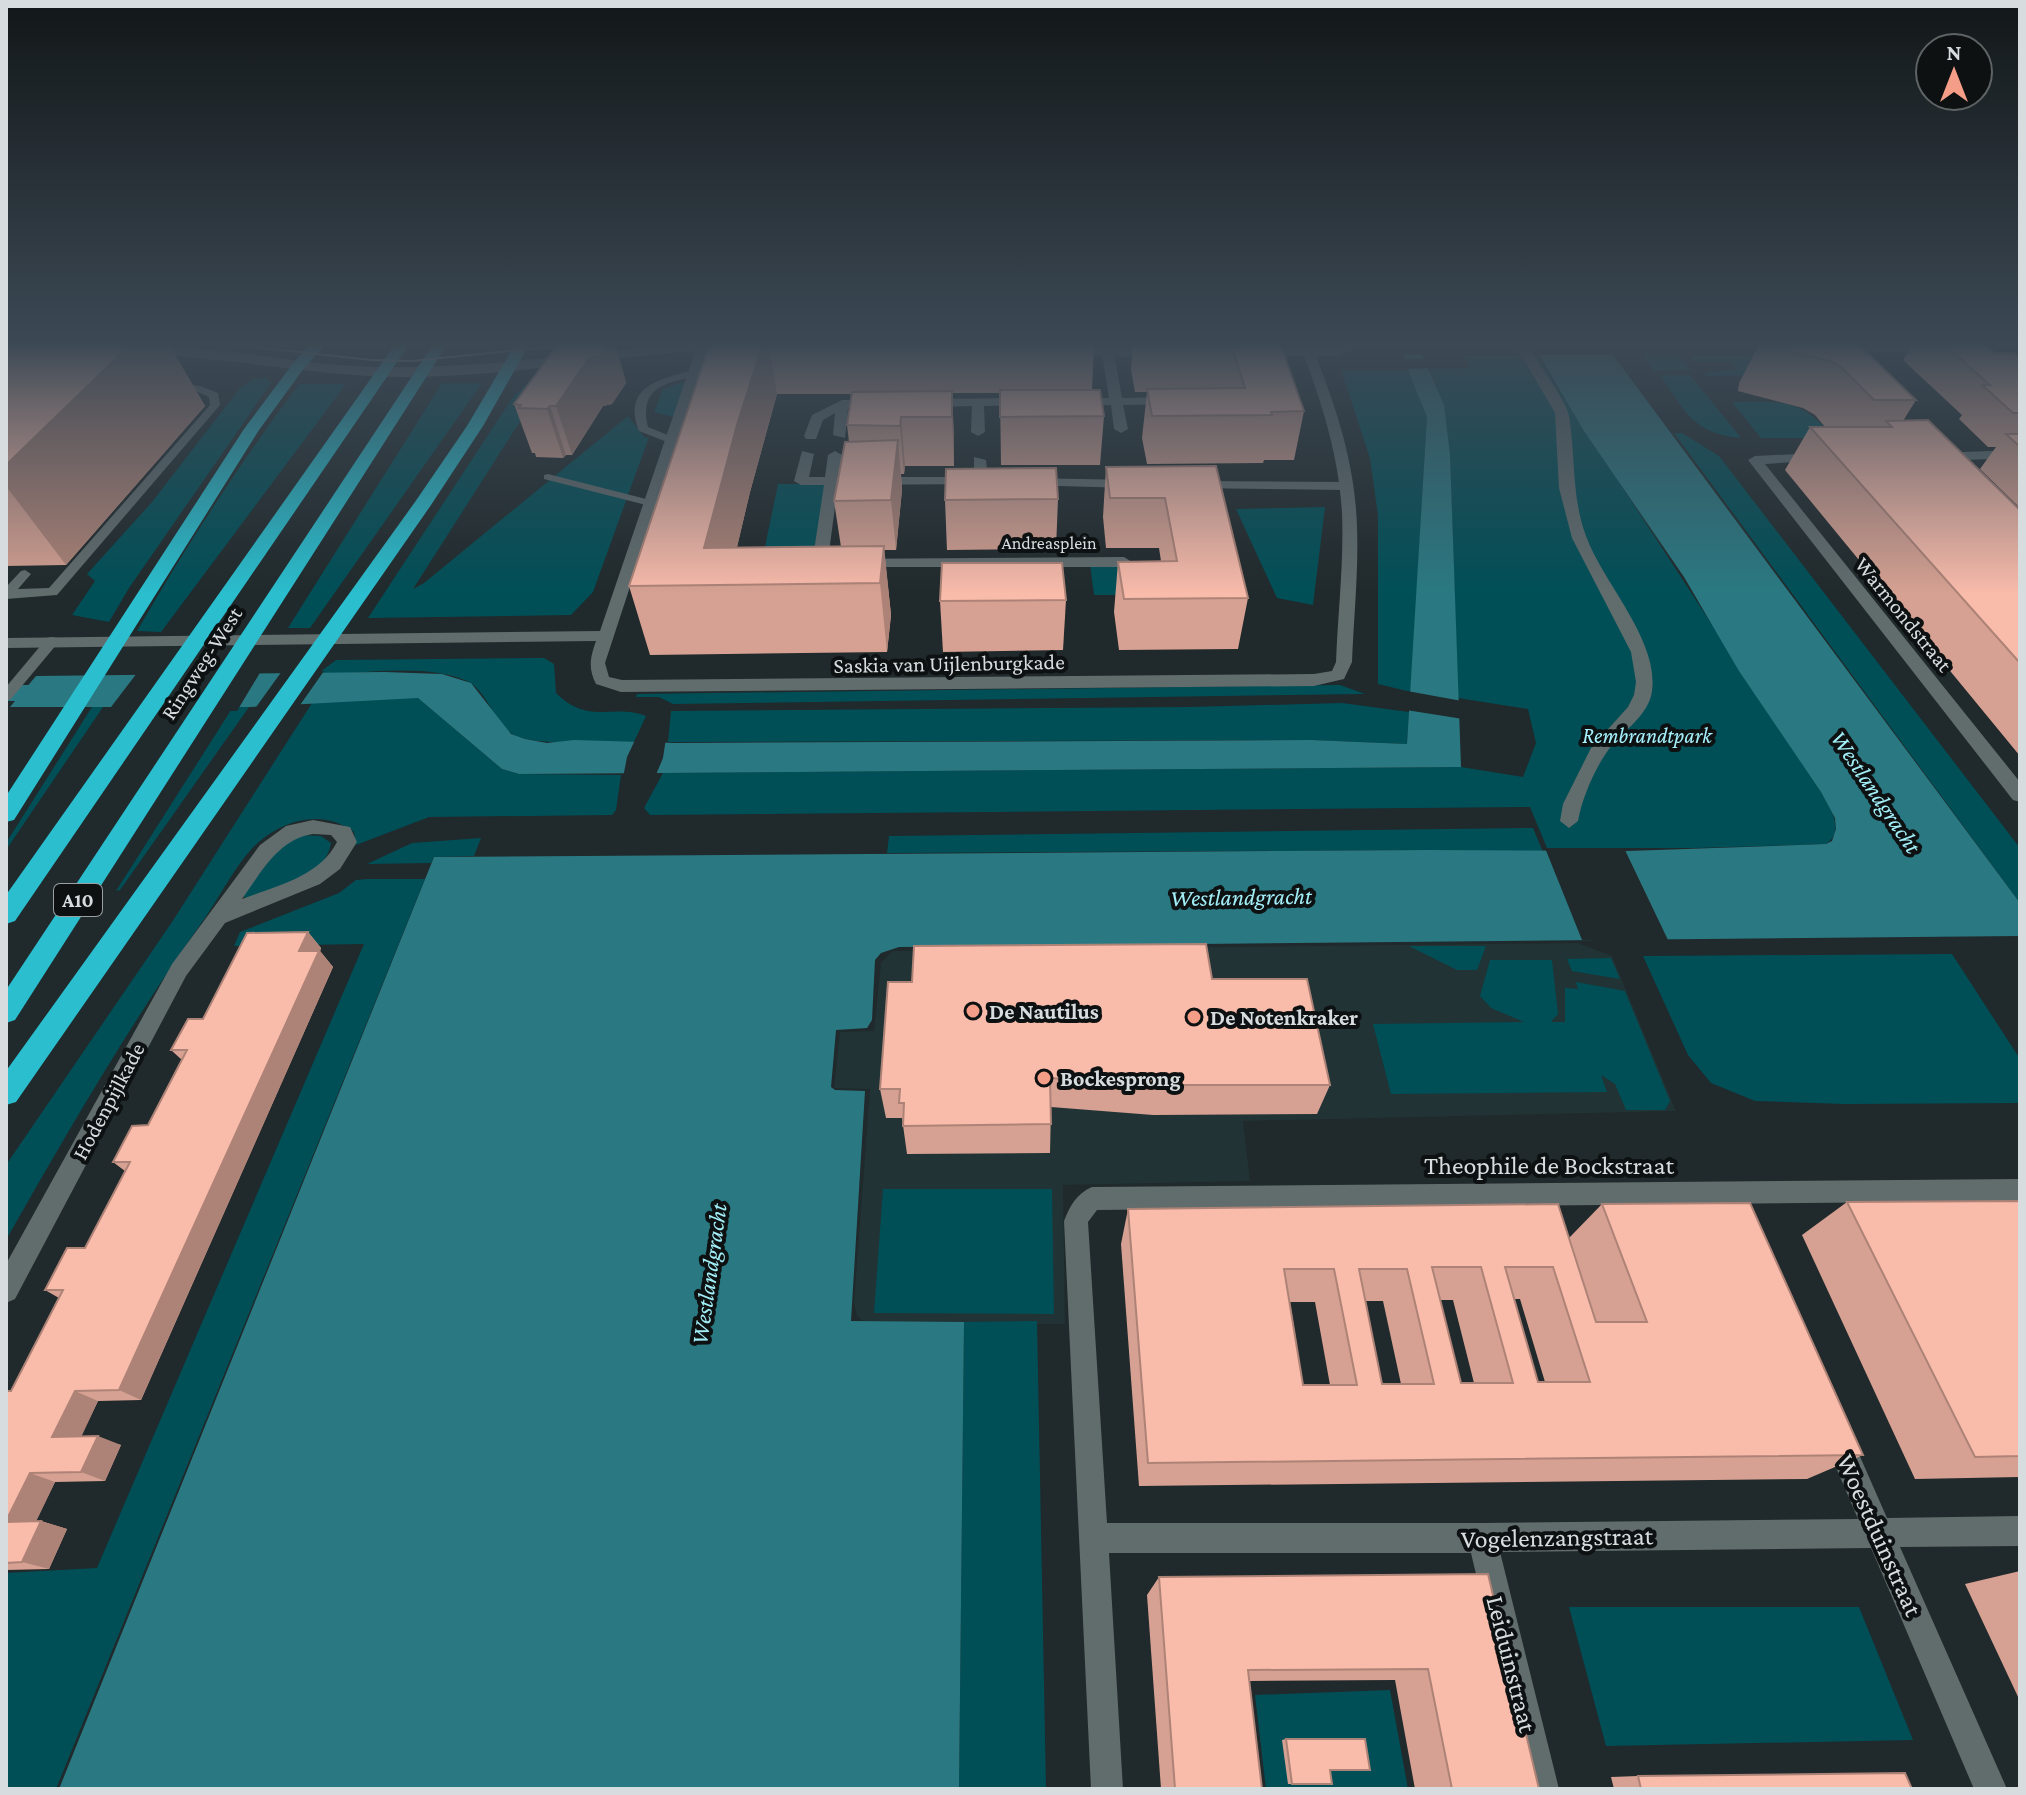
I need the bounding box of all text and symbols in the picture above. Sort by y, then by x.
north arrow [1914,32,1994,112]
text: N [1947,40,1962,65]
street label: Andreasplein [1001,533,1097,553]
street label: Warmondstraat [1850,552,1958,677]
street label: Ringweg-West [156,602,247,724]
street label: Saskia van Uijlenburgkade [833,649,1065,678]
park label: Rembrandtpark [1582,723,1713,748]
water label: Westlandgracht [1826,725,1928,859]
water label: Westlandgracht [1170,882,1313,911]
road number: A10 [54,884,102,916]
place label: De Nautilus [989,999,1099,1024]
marker: De Nautilus [964,1002,982,1020]
place label: De Notenkraker [1210,1005,1358,1030]
marker: De Notenkraker [1185,1008,1203,1026]
street label: Hodenpijlkade [67,1039,150,1164]
place label: Bockesprong [1060,1066,1181,1091]
marker: Bockesprong [1035,1069,1053,1087]
street label: Theophile de Bockstraat [1424,1151,1675,1180]
water label: Westlandgracht [685,1201,732,1346]
street label: Woestduinstraat [1831,1450,1928,1621]
street label: Vogelenzangstraat [1461,1521,1654,1554]
street label: Leiduinstraat [1481,1593,1543,1736]

